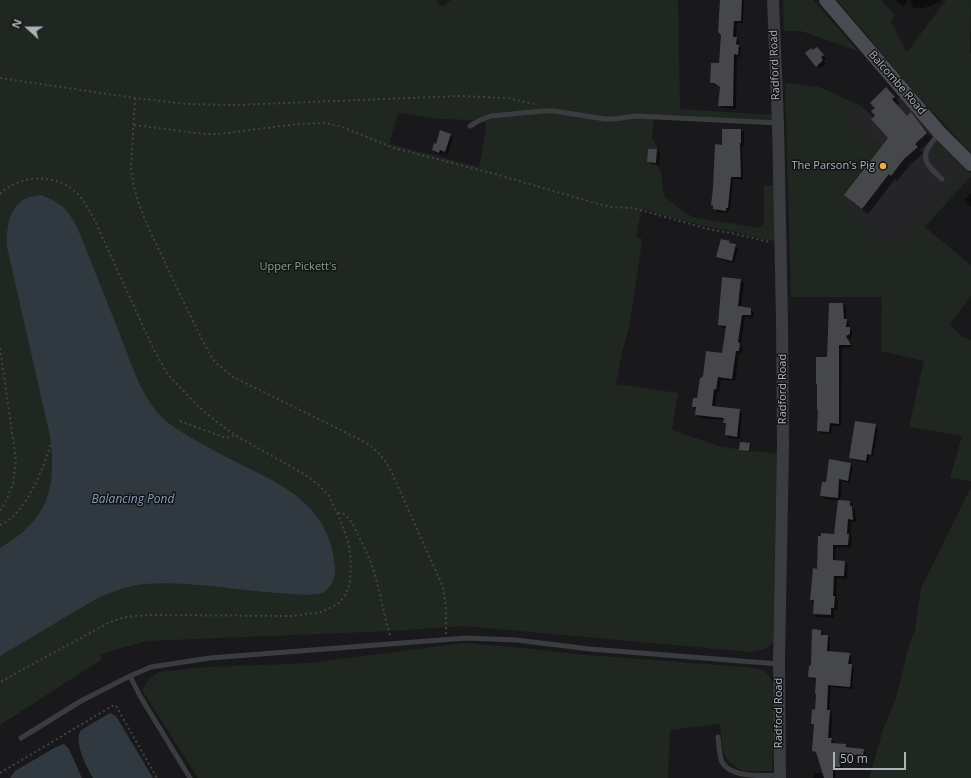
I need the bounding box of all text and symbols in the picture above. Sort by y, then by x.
north arrow [8,8,48,48]
text: N [8,17,25,30]
street label: Radford Road [767,30,783,100]
street label: Balcombe Road [866,48,928,118]
place label: The Parson's Pig [791,159,875,173]
marker: The Parson's Pig [878,161,888,171]
park label: Upper Pickett's [259,260,337,274]
street label: Radford Road [776,354,790,424]
water label: Balancing Pond [92,493,174,507]
street label: Radford Road [772,678,786,748]
scale bar [835,744,908,770]
text: 50 m [840,750,868,767]

